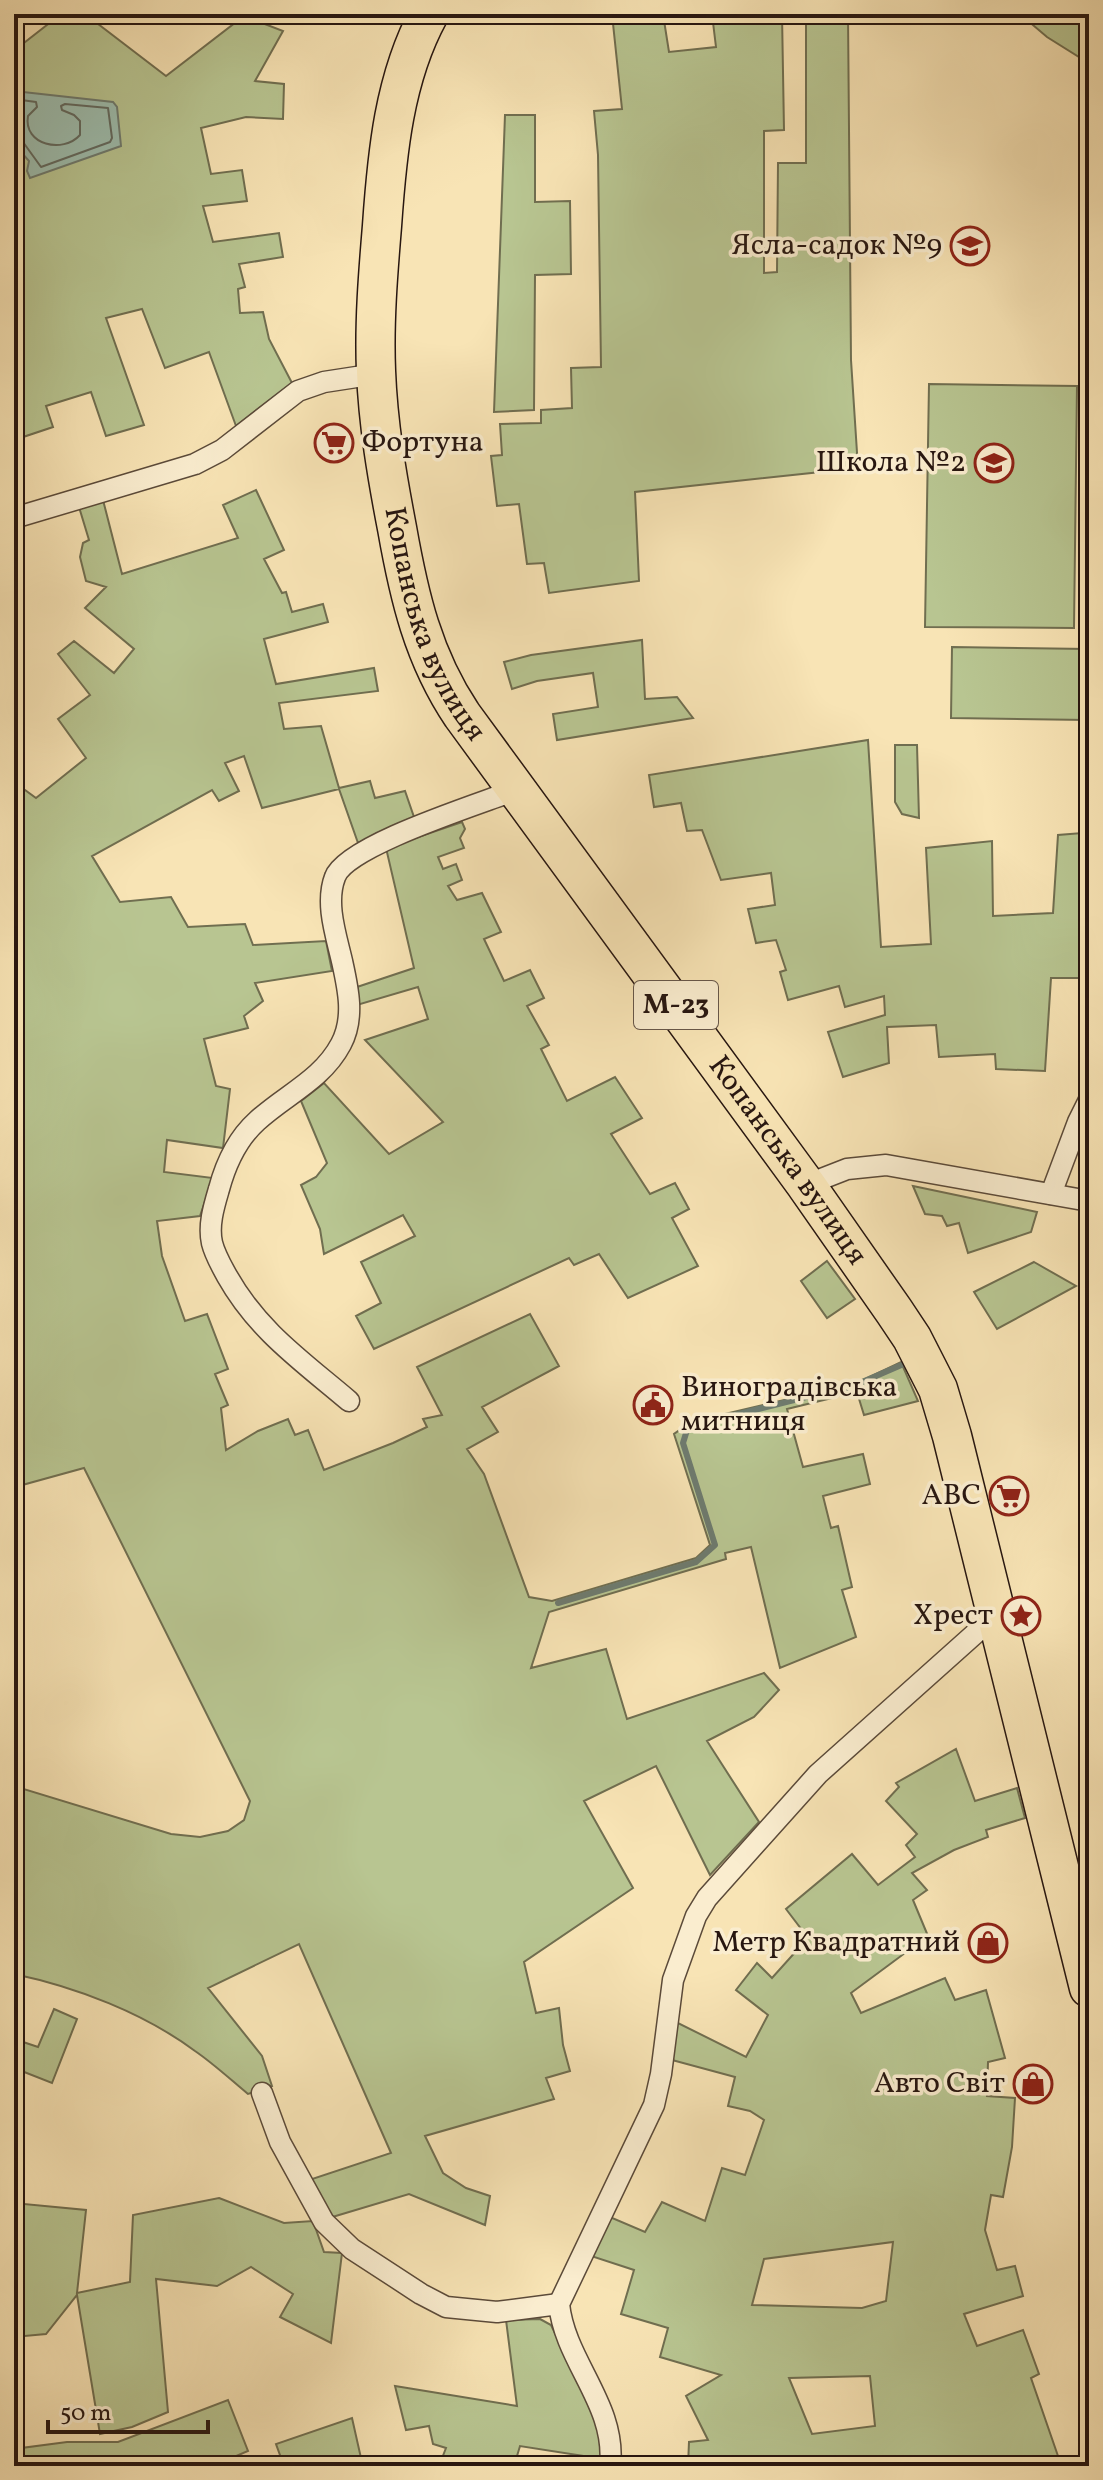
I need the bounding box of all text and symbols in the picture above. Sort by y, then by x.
place label: Ясла-садок №9 [732,225,942,267]
school or university icon: Ясла-садок №9 [949,225,991,267]
supermarket icon: Фортуна [313,422,355,464]
place label: Фортуна [362,422,484,464]
place label: Школа №2 [816,442,966,484]
school or university icon: Школа №2 [973,442,1015,484]
street label: Копанська вулиця [372,503,496,750]
road number: М-23 [634,981,718,1029]
street label: Копанська вулиця [697,1047,877,1274]
place label: Виноградівська митниця [681,1367,898,1443]
public building icon: Виноградівська митниця [632,1384,674,1426]
place label: ABC [922,1475,981,1517]
supermarket icon: ABC [988,1475,1030,1517]
place label: Хрест [913,1595,993,1637]
place icon: Хрест [1000,1595,1042,1637]
place label: Метр Квадратний [712,1922,960,1964]
shop icon: Метр Квадратний [967,1922,1009,1964]
place label: Авто Світ [874,2063,1005,2105]
shop icon: Авто Світ [1012,2063,1054,2105]
scale bar [48,2384,208,2434]
text: 50 m [60,2397,112,2431]

